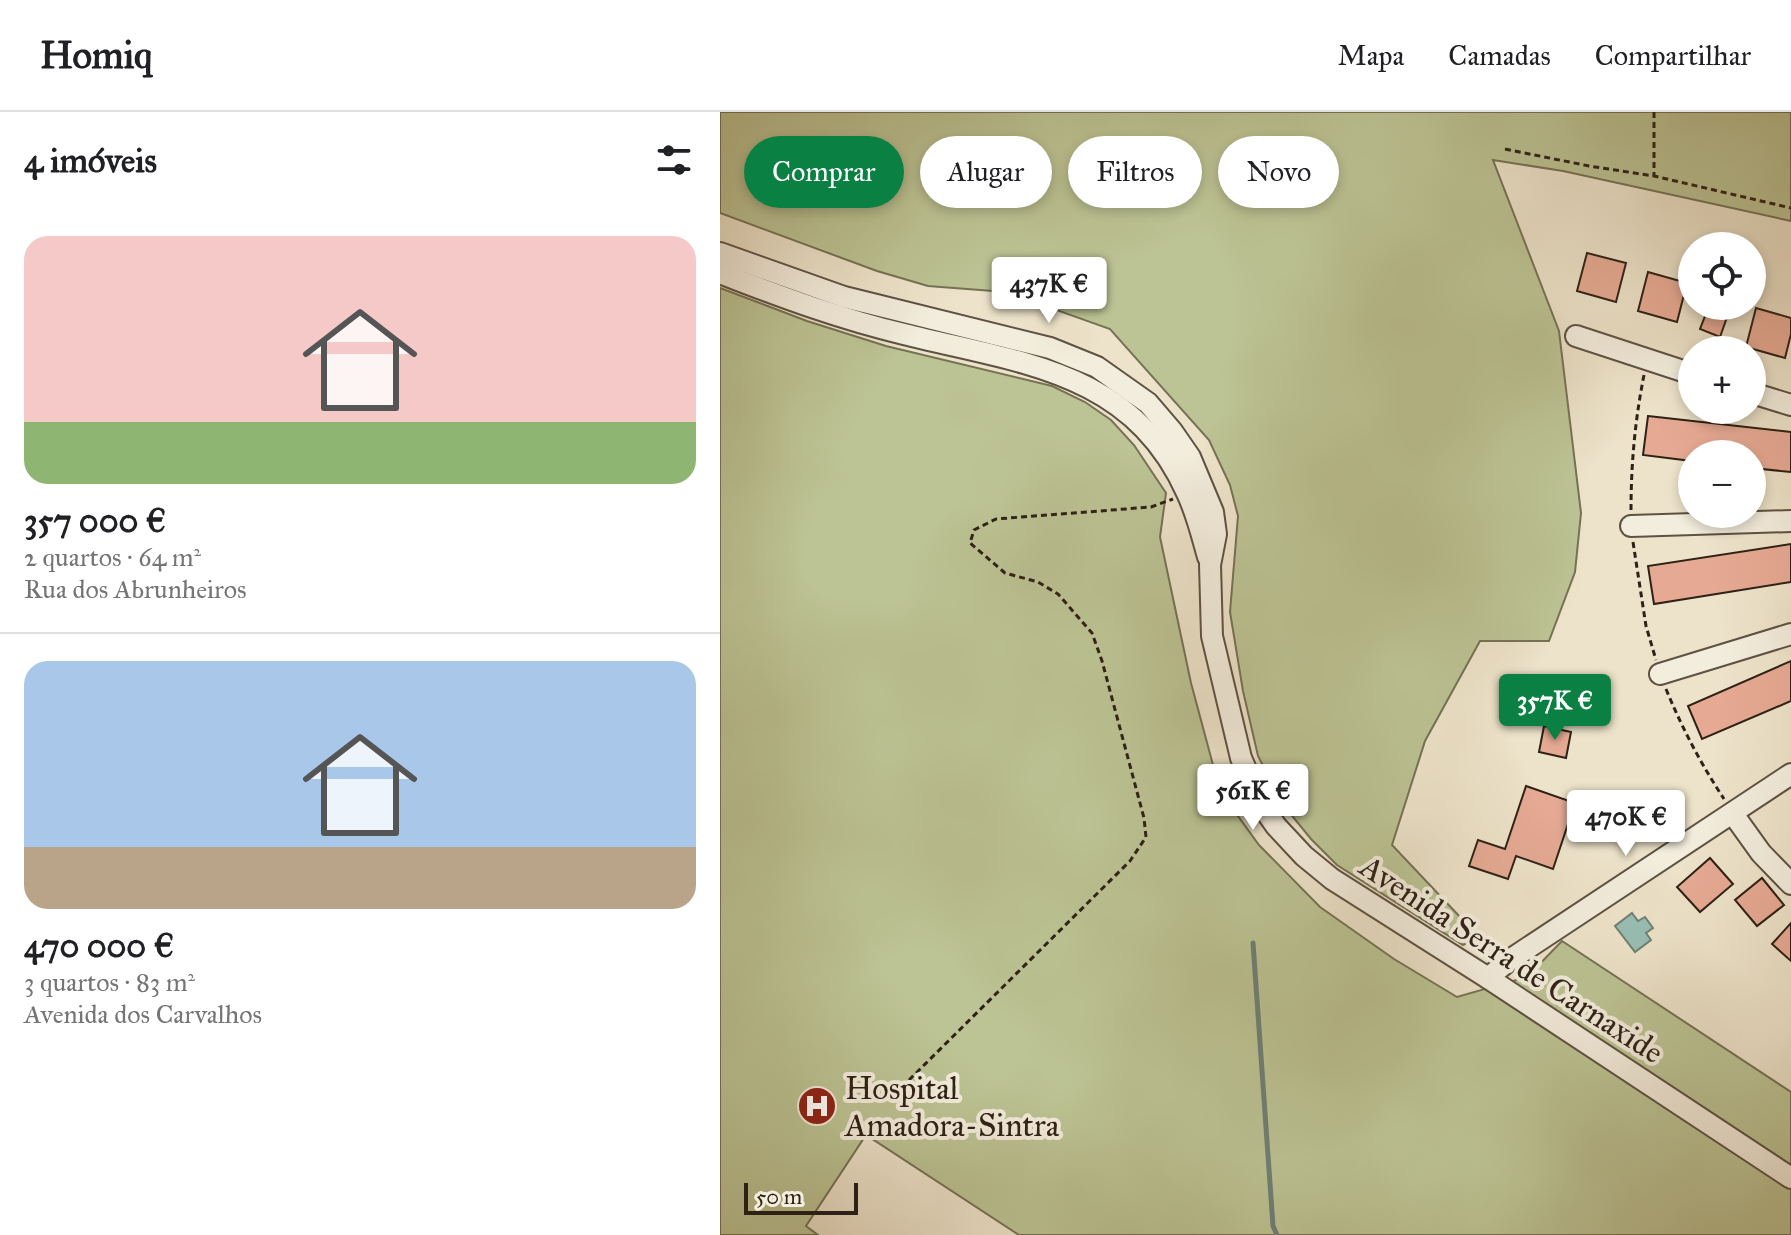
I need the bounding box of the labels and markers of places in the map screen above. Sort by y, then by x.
pin: 437K € [984,257,1114,325]
pin: 357K € [1490,674,1620,742]
pin: 561K € [1188,764,1318,832]
pin: 470K € [1561,790,1691,858]
place label: Hospital Amadora-Sintra [843,1069,1060,1145]
hospital icon: Hospital Amadora-Sintra [796,1085,838,1127]

